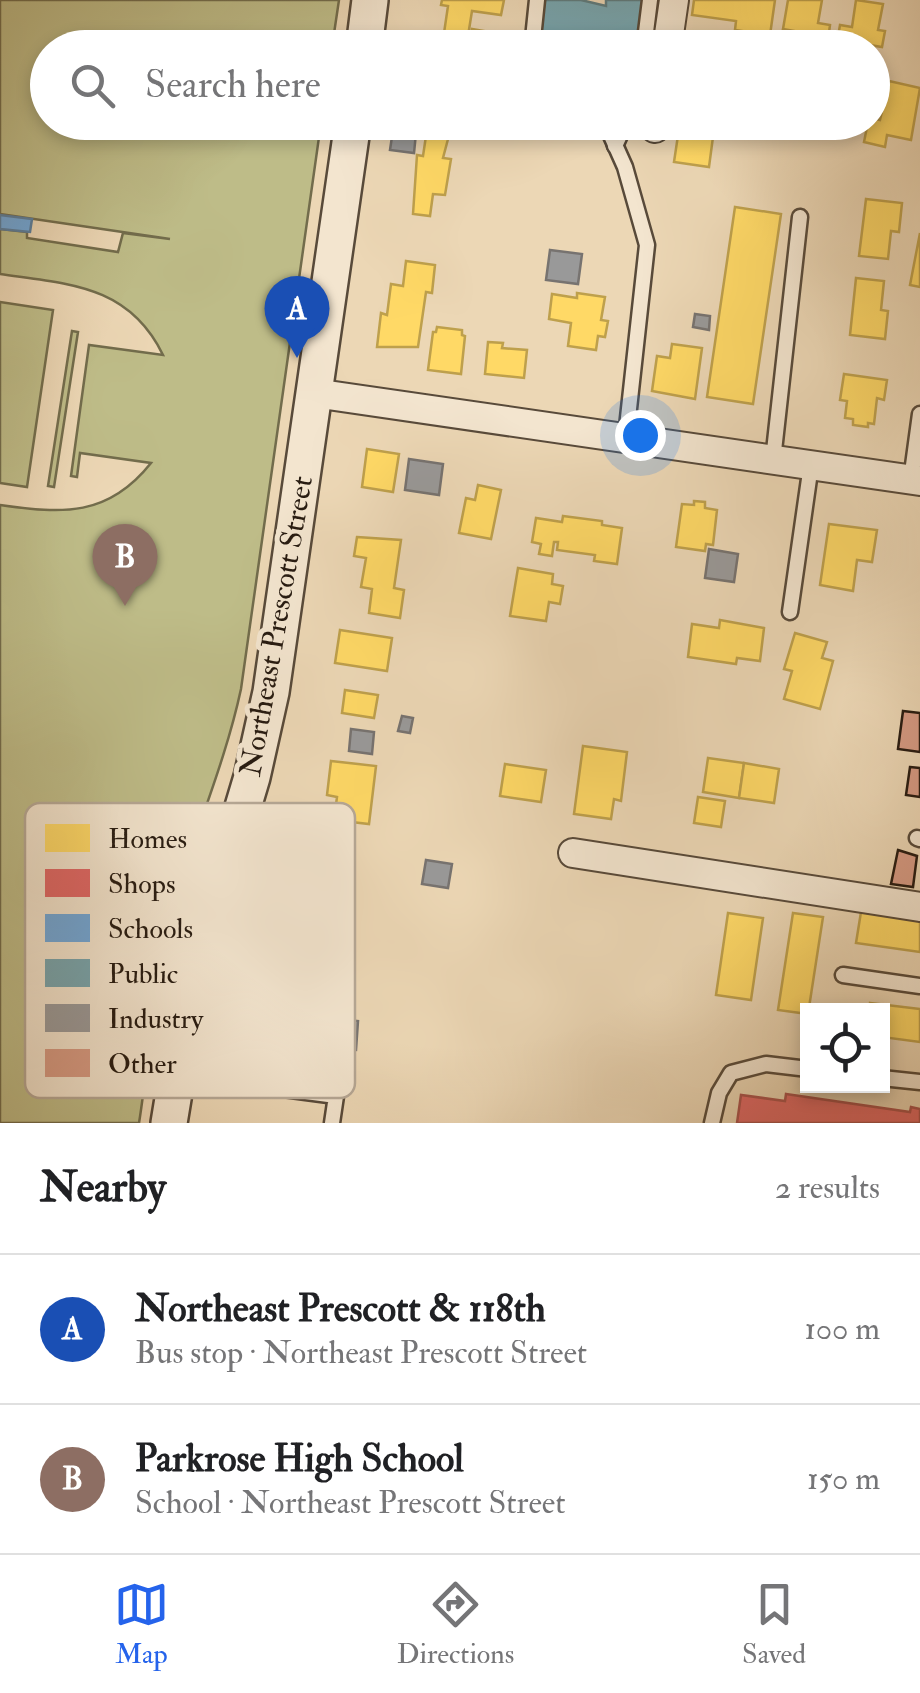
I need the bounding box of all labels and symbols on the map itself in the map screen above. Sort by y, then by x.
pin: A [264,276,330,358]
your location [615,410,666,461]
street label: Northeast Prescott Street [232,473,321,779]
pin: B [92,524,158,606]
legend [25,803,355,1098]
text: Homes [108,822,187,857]
text: Shops [108,867,175,902]
text: Schools [108,912,193,947]
text: Public [108,957,178,992]
text: Industry [108,1002,204,1037]
text: Other [108,1047,177,1082]

